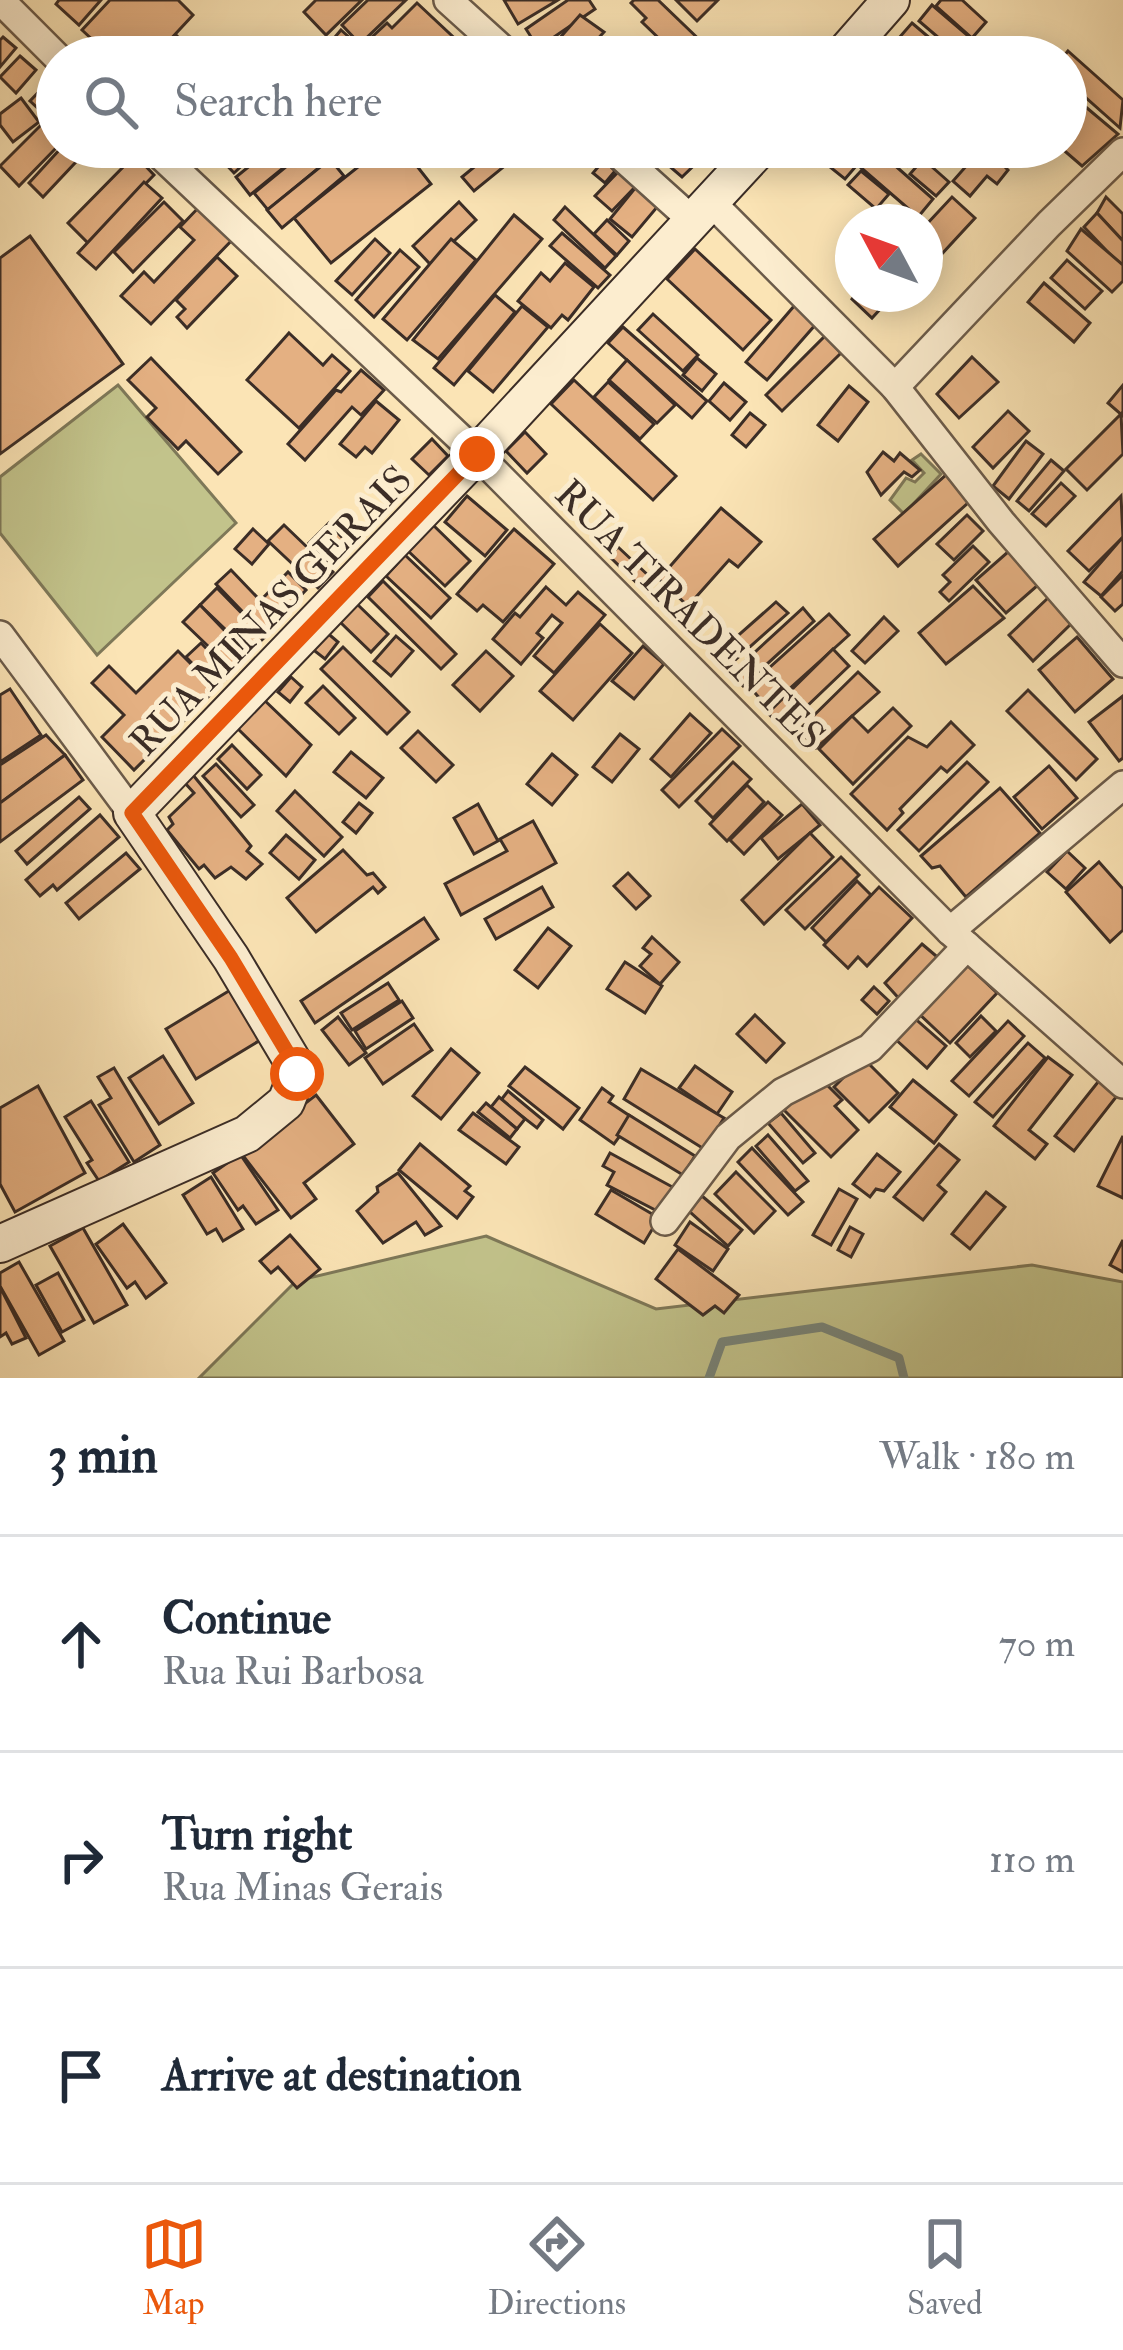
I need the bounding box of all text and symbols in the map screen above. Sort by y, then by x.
search box [36,36,1087,168]
icon: search [78,69,144,135]
text: Search here [174,74,382,130]
north arrow [835,204,943,312]
route end [450,427,504,481]
street label: RUA MINAS GERAIS [120,456,422,766]
street label: RUA TIRADENTES [545,470,835,760]
route start [270,1047,324,1101]
text: 3 min [48,1424,158,1488]
text: Walk · 180 m [879,1432,1075,1481]
text: Continue [162,1591,331,1647]
icon: ahead [48,1611,114,1677]
text: 70 m [999,1619,1075,1668]
text: Rua Rui Barbosa [162,1647,424,1696]
text: Turn right [162,1807,352,1863]
icon: right [48,1827,114,1893]
text: 110 m [989,1835,1075,1884]
text: Rua Minas Gerais [162,1863,443,1912]
icon: arrive [48,2043,114,2109]
text: Arrive at destination [162,2048,522,2104]
tab: Map [141,2211,207,2324]
tab: Directions [488,2211,626,2324]
tab: Saved [907,2211,982,2324]

